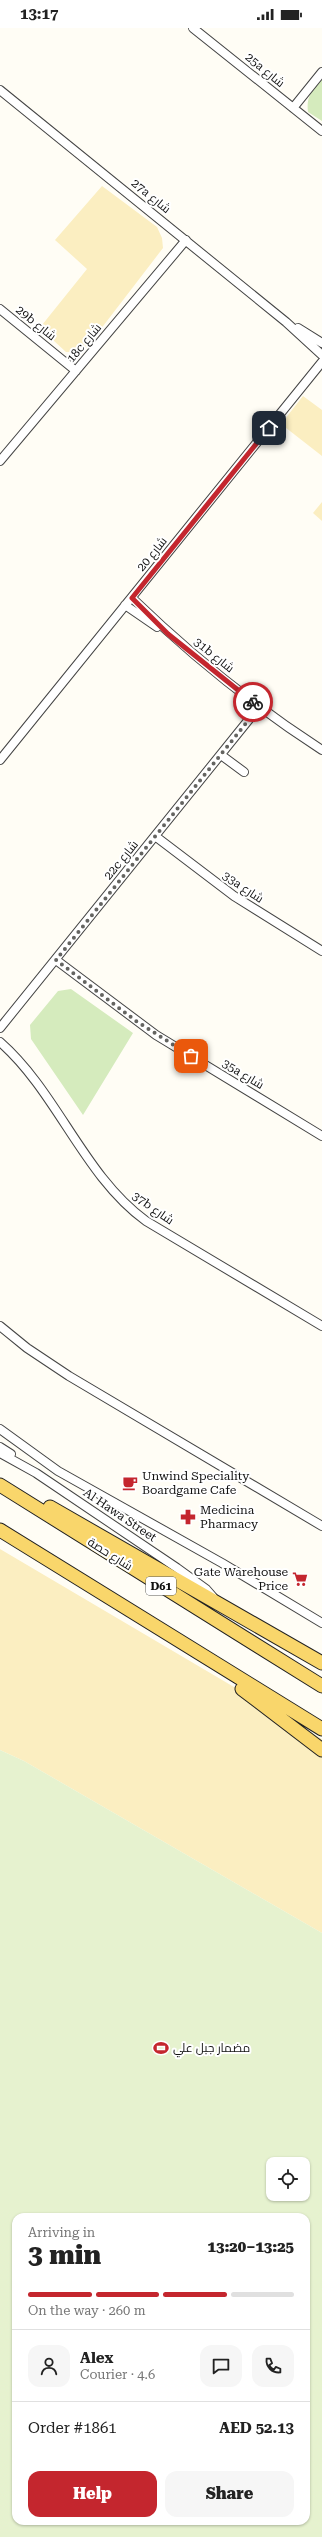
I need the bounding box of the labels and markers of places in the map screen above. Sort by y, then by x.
pin [252,411,286,445]
pin [174,1039,208,1073]
place label: Unwind Speciality Boardgame Cafe [142,1469,250,1497]
cafe icon: Unwind Speciality Boardgame Cafe [121,1474,139,1492]
place label: Medicina Pharmacy [200,1503,259,1531]
pharmacy icon: Medicina Pharmacy [179,1508,197,1526]
place label: Gate Warehouse Price [194,1565,288,1593]
supermarket icon: Gate Warehouse Price [291,1570,309,1588]
sports icon: مضمار جبل علي [152,2039,170,2057]
place label: مضمار جبل علي [173,2041,250,2058]

